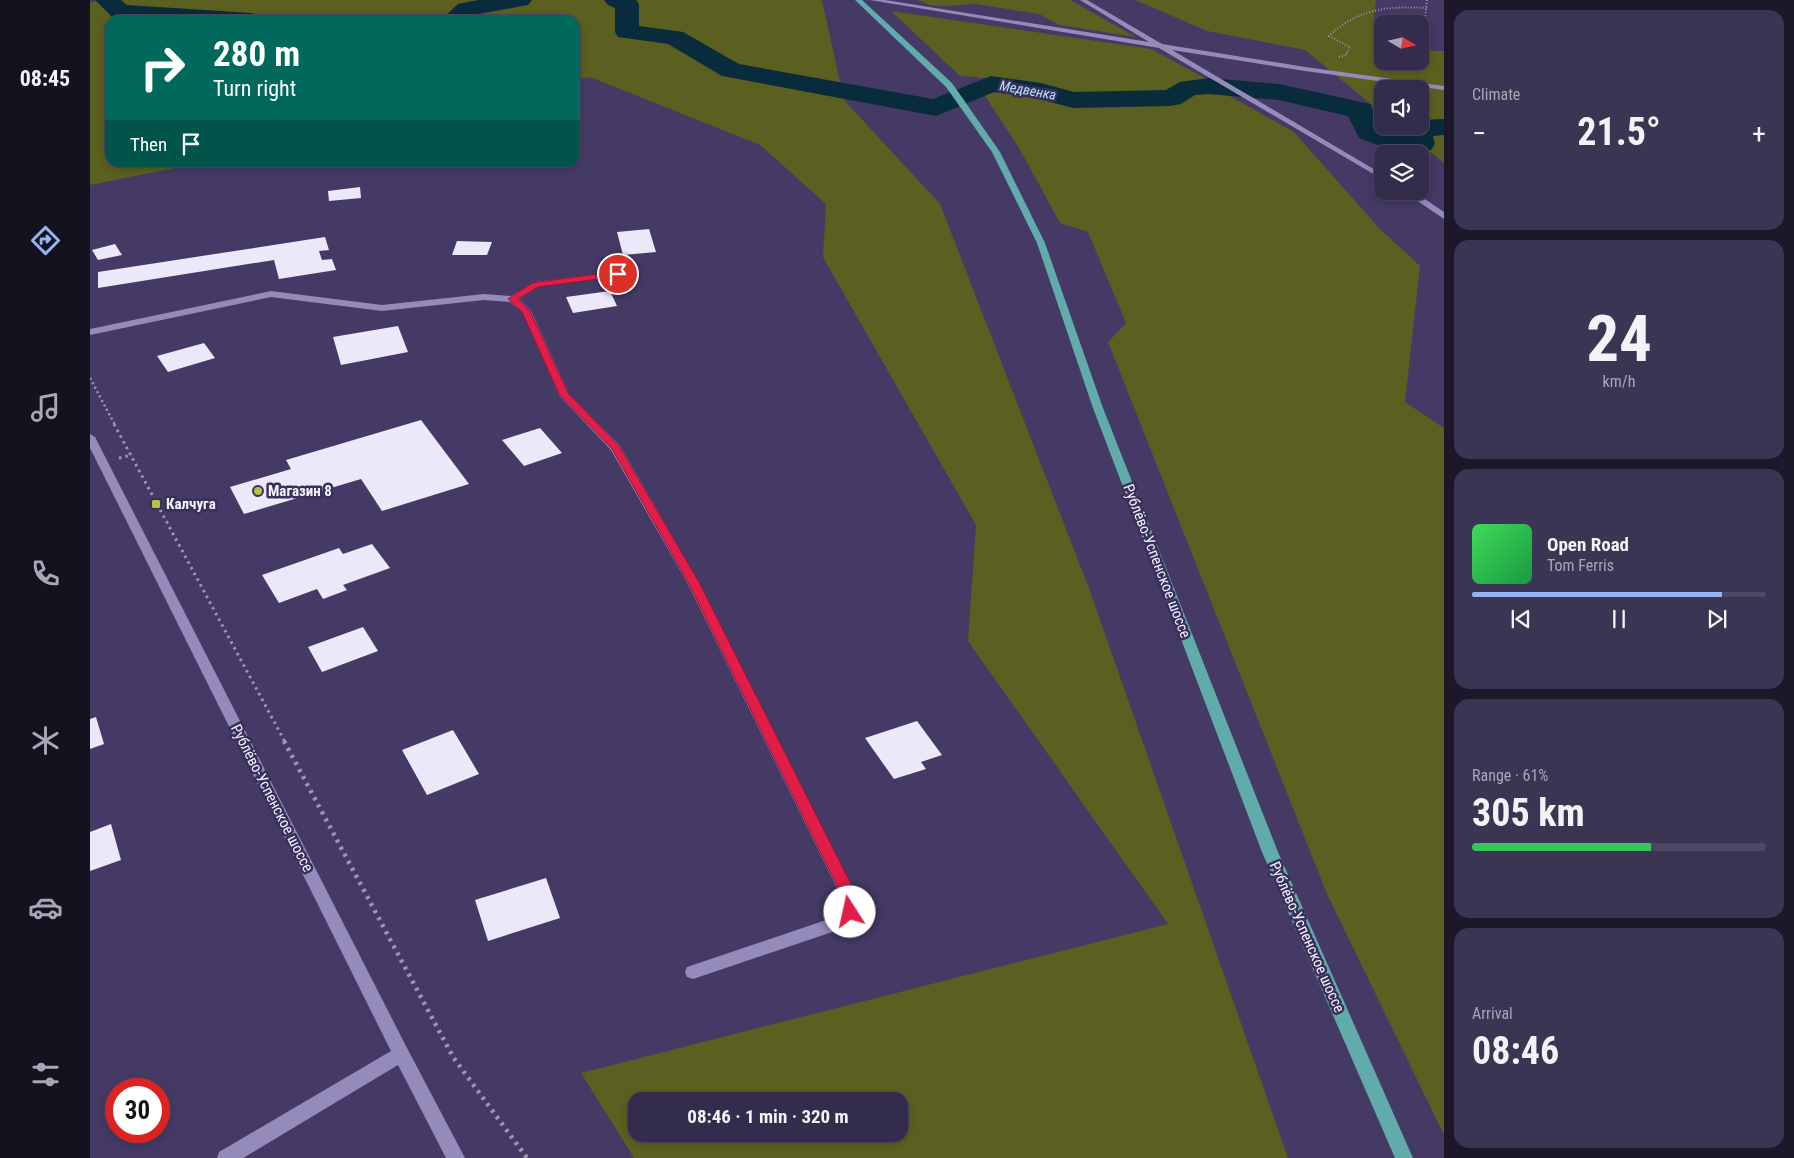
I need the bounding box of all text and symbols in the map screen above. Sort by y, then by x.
north arrow [1374,15,1429,70]
map controls [1374,15,1429,200]
text: 280 m [213,34,300,75]
icon: right [130,35,195,100]
text: 08:45 [20,66,70,91]
text: Turn right [213,76,296,101]
water label: Медвенка [999,77,1057,103]
button: sound [1374,80,1429,135]
text: Climate [1472,85,1520,104]
text: 21.5° [1577,110,1661,154]
text: − [1472,117,1486,150]
text: + [1752,117,1766,150]
icon: arrive [177,130,205,158]
text: Then [130,133,167,156]
button: layers [1374,145,1429,200]
icon: directions [28,223,63,258]
pin [597,253,639,295]
icon: arrive [604,260,632,288]
text: 24 [1586,301,1652,377]
text: km/h [1603,372,1635,391]
icon: music [28,390,63,425]
place label: Магазин 8 [268,482,332,500]
street label: Рублёво-Успенское шоссе [1119,482,1195,640]
marker: Магазин 8 [252,485,264,497]
place label: Калчуга [166,495,216,513]
marker: Калчуга [150,498,162,510]
text: Open Road [1547,533,1629,556]
icon: phone [28,556,63,591]
text: Tom Ferris [1547,556,1614,575]
icon: previous [1507,605,1535,633]
icon: pause [1605,605,1633,633]
icon: next [1703,605,1731,633]
street label: Рублёво-Успенское шоссе [227,721,317,875]
icon: climate [28,723,63,758]
text: Range · 61% [1472,766,1548,785]
text: 305 km [1472,791,1585,835]
street label: Рублёво-Успенское шоссе [1266,859,1348,1015]
position arrow [823,885,875,937]
icon: car [28,890,63,925]
text: Arrival [1472,1004,1513,1023]
text: 08:46 [1472,1029,1559,1073]
icon: filters [28,1057,63,1092]
speed limit sign: 30 [105,1078,170,1143]
text: 08:46 · 1 min · 320 m [687,1105,849,1128]

